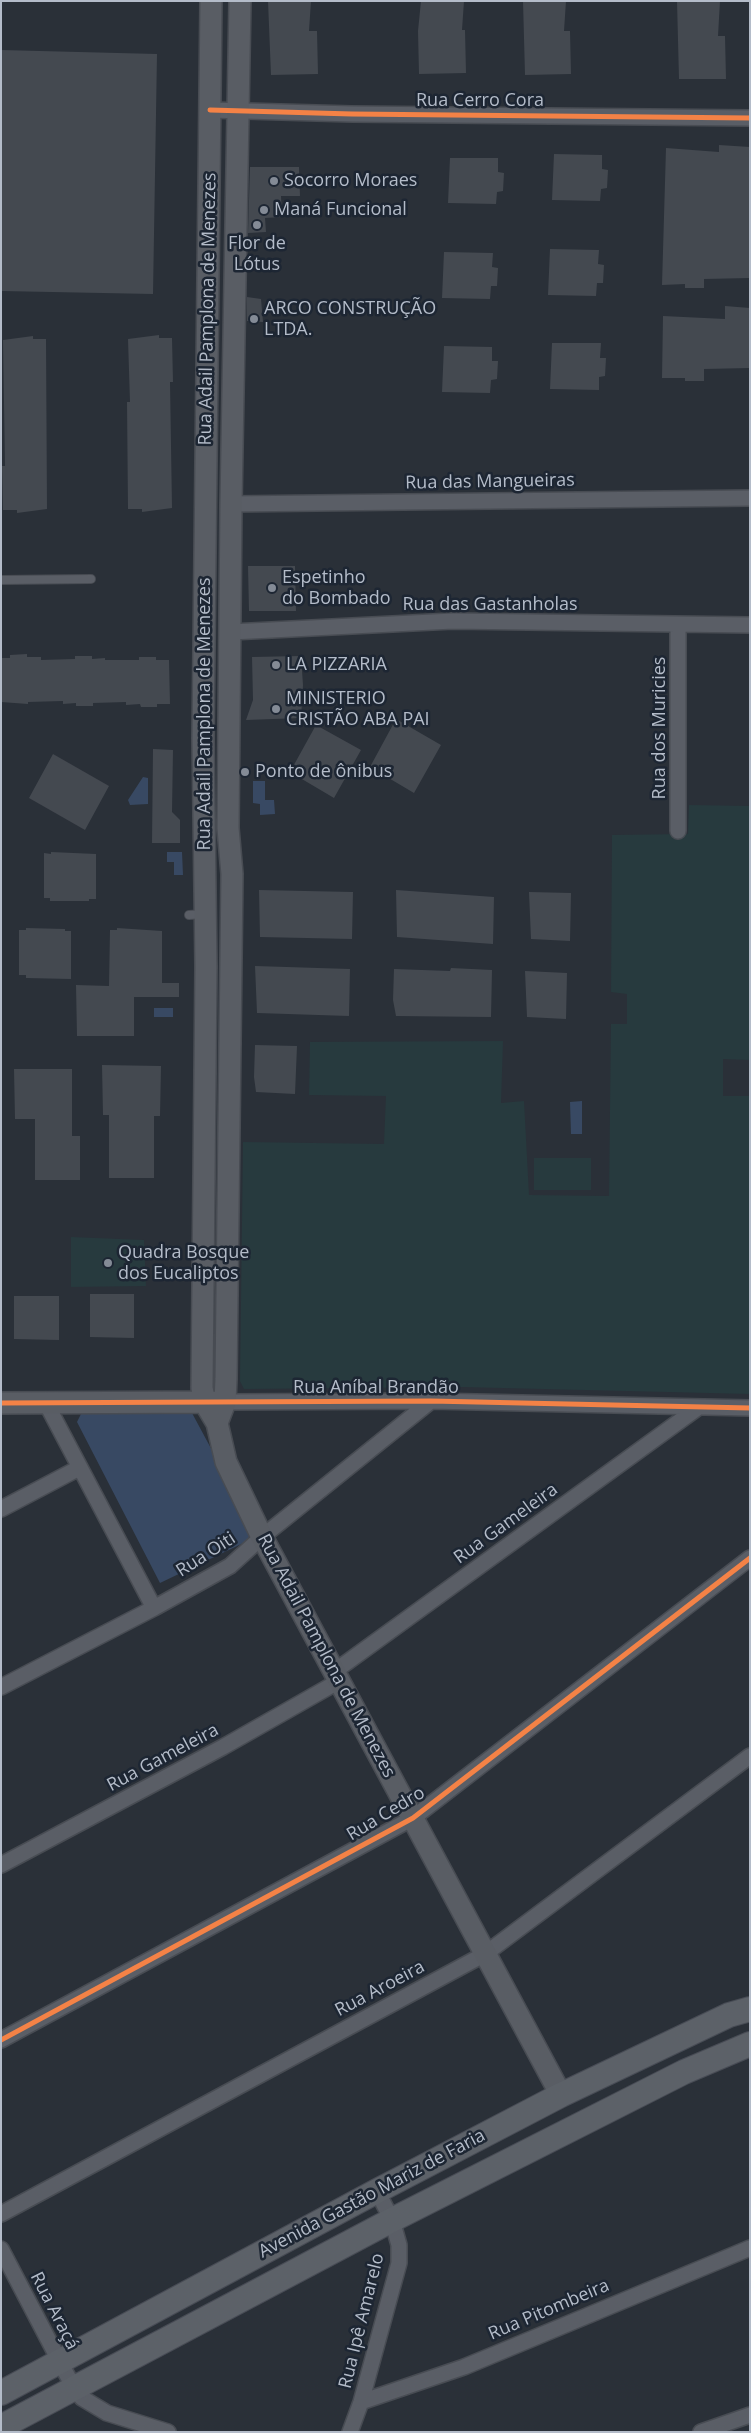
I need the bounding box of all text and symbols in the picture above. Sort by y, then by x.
street label: Rua Cerro Cora [416,90,544,112]
place label: Socorro Moraes [284,170,417,192]
street label: Rua Adail Pamplona de Menezes [195,172,221,446]
marker: Socorro Moraes [268,175,280,187]
place label: Maná Funcional [274,199,407,221]
marker: Maná Funcional [258,204,270,216]
marker: Flor de Lótus [251,219,263,231]
place label: Flor de Lótus [228,233,286,276]
place label: ARCO CONSTRUÇÃO LTDA. [264,298,436,340]
marker: ARCO CONSTRUÇÃO LTDA. [248,313,260,325]
street label: Rua das Mangueiras [405,470,575,494]
place label: Espetinho do Bombado [282,567,390,610]
street label: Rua Adail Pamplona de Menezes [194,578,216,850]
marker: Espetinho do Bombado [266,582,278,594]
street label: Rua das Gastanholas [402,594,578,616]
place label: LA PIZZARIA [286,654,387,676]
street label: Rua dos Muricies [649,657,671,799]
marker: LA PIZZARIA [270,659,282,671]
place label: MINISTERIO CRISTÃO ABA PAI [286,688,430,731]
marker: MINISTERIO CRISTÃO ABA PAI [270,703,282,715]
place label: Ponto de ônibus [255,761,392,783]
marker: Ponto de ônibus [239,766,251,778]
place label: Quadra Bosque dos Eucaliptos [118,1242,249,1284]
marker: Quadra Bosque dos Eucaliptos [102,1257,114,1269]
street label: Rua Aníbal Brandão [293,1377,459,1399]
street label: Rua Gameleira [450,1479,562,1569]
street label: Rua Oiti [172,1528,240,1582]
street label: Rua Adail Pamplona de Menezes [252,1530,400,1782]
street label: Rua Gameleira [104,1720,222,1796]
street label: Rua Cedro [343,1782,429,1846]
street label: Rua Aroeira [331,1956,429,2022]
street label: Avenida Gastão Mariz de Faria [255,2125,489,2263]
street label: Rua Ipê Amarelo [335,2251,389,2391]
street label: Rua Araçá [25,2269,83,2353]
street label: Rua Pitombeira [485,2275,613,2345]

